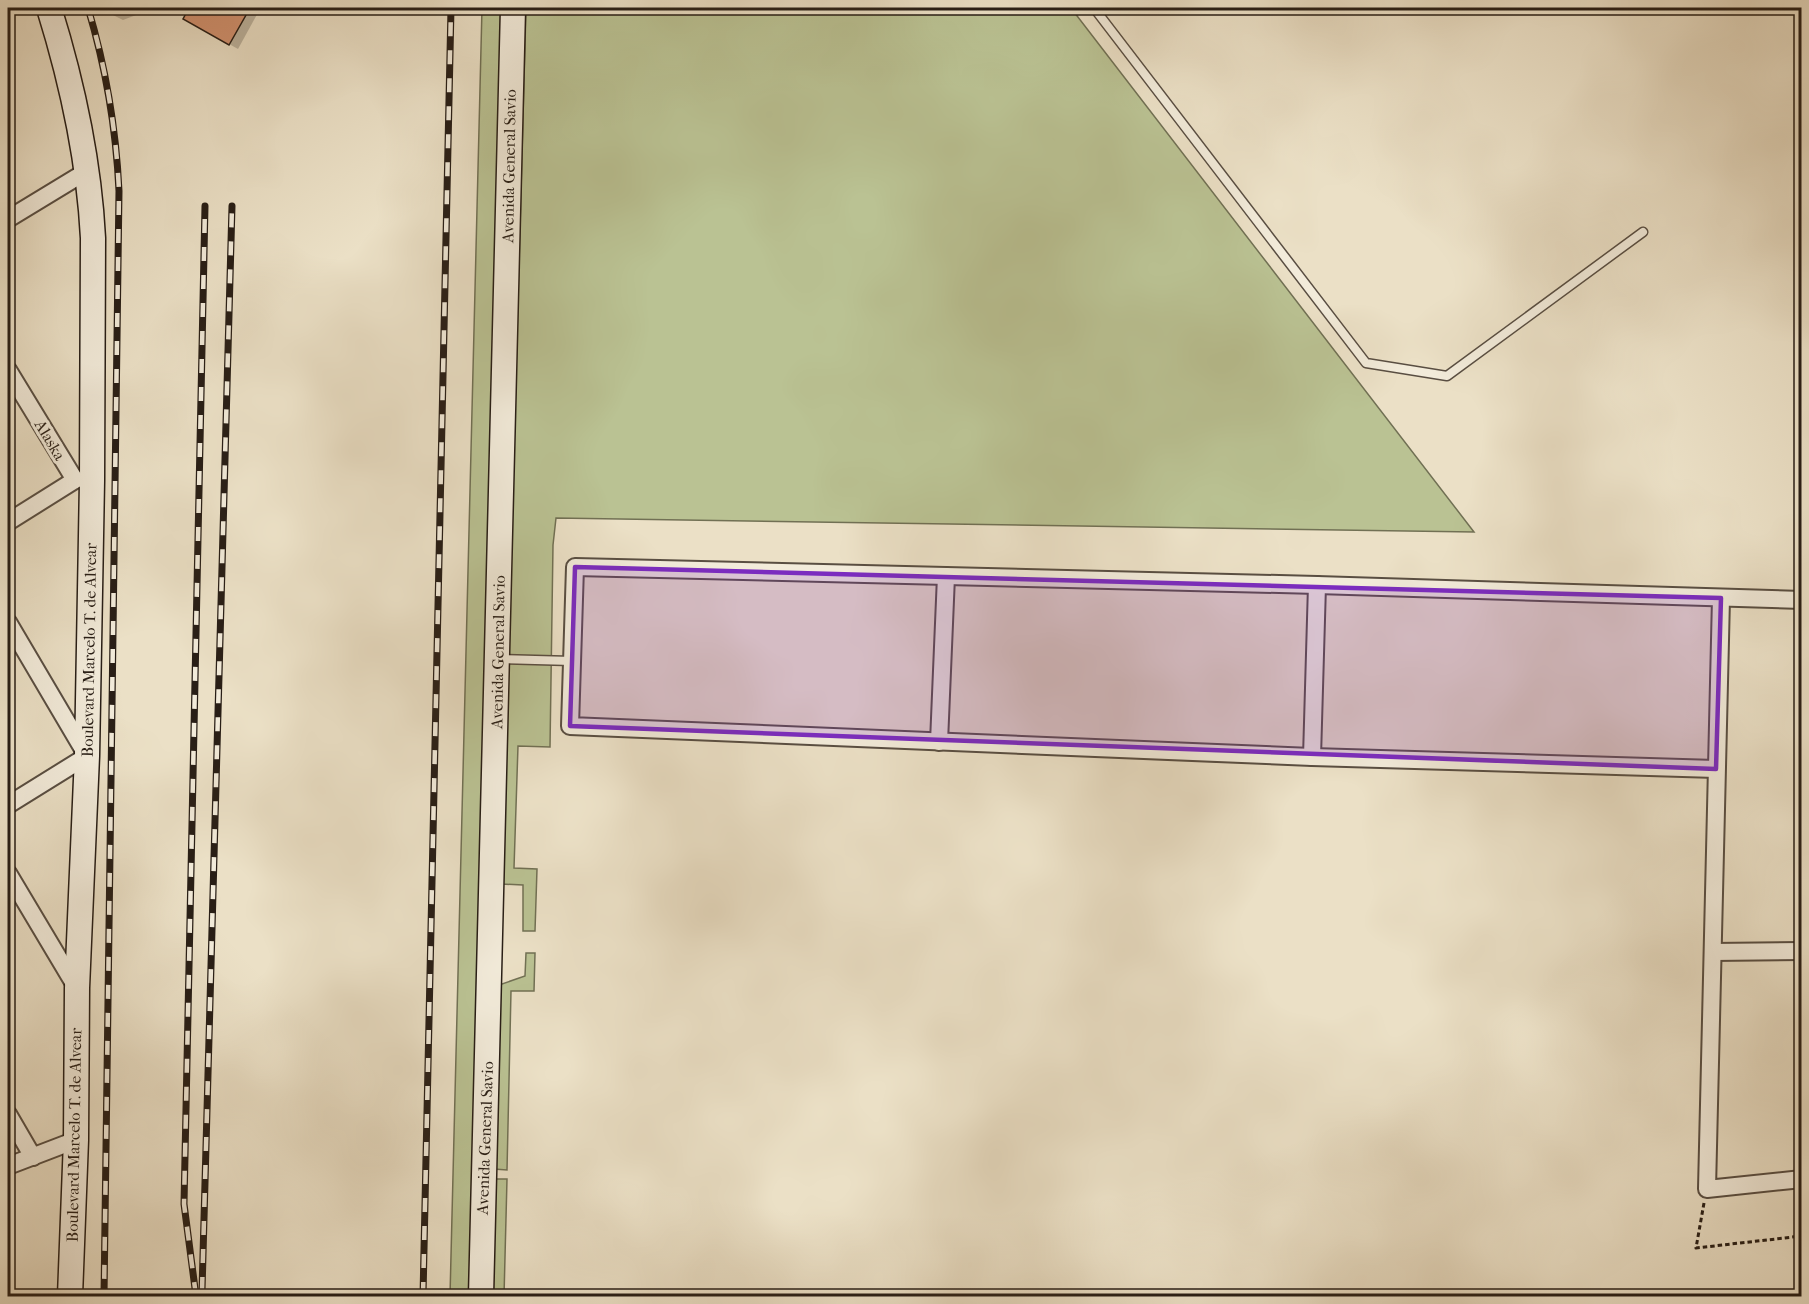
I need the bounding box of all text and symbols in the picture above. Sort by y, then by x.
street label: Avenida General Savio [498,89,520,244]
street label: Alaska [30,416,70,464]
street label: Boulevard Marcelo T. de Alvear [78,543,100,757]
street label: Avenida General Savio [487,575,509,730]
street label: Boulevard Marcelo T. de Alvear [63,1028,85,1242]
street label: Avenida General Savio [473,1061,497,1216]

